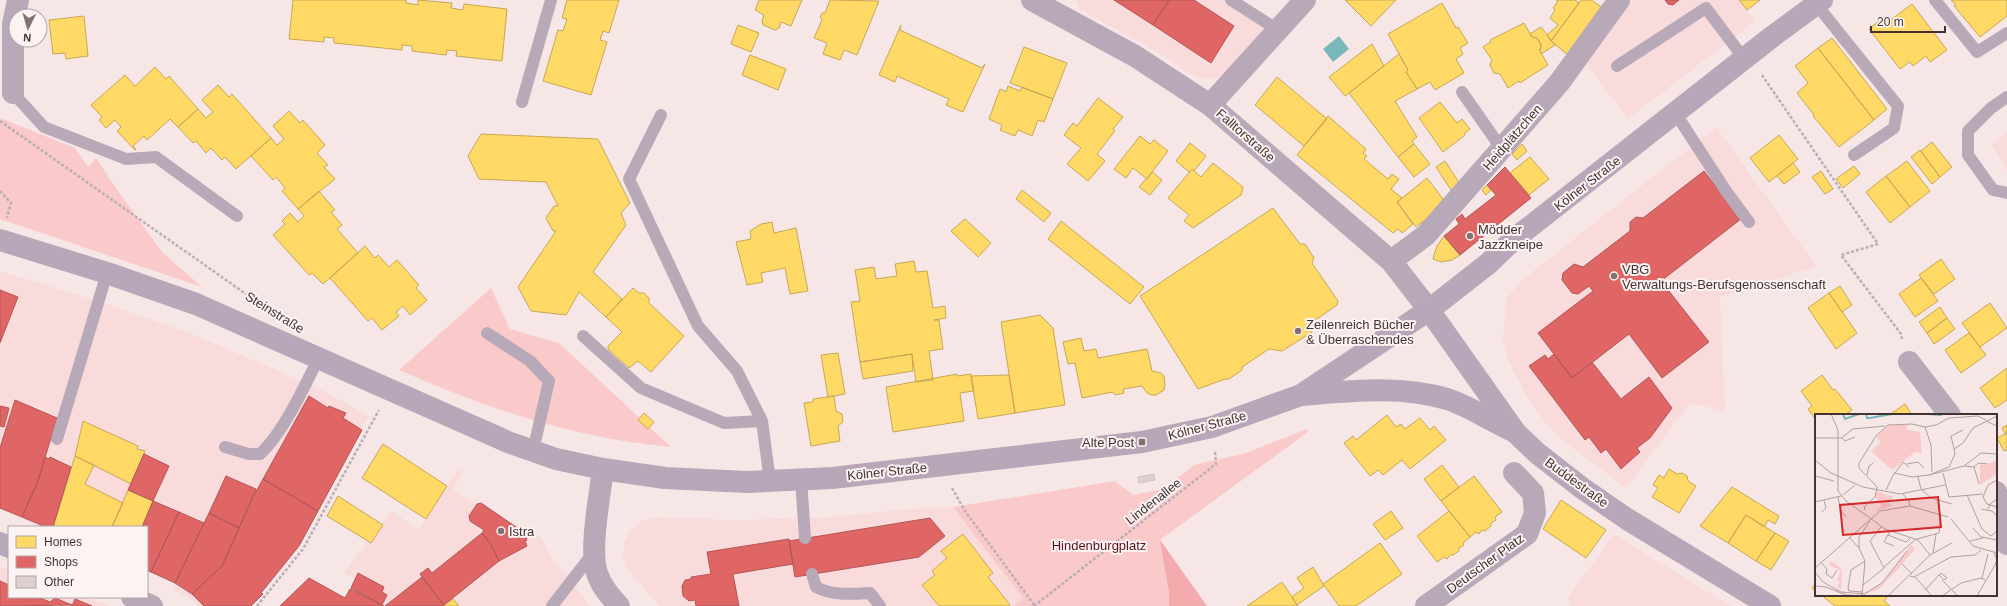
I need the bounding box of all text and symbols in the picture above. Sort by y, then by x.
north arrow [8,8,48,48]
scale bar [1871,8,1945,34]
text: 20 m [1877,15,1904,29]
text: N [23,32,32,44]
street label: Heidplätzchen [1480,101,1545,173]
street label: Falltorstraße [1213,106,1278,165]
street label: Kölner Straße [1551,153,1624,214]
place label: Mödder Jazzkneipe [1478,222,1543,252]
marker: Mödder Jazzkneipe [1465,231,1475,241]
place label: VBG Verwaltungs-Berufsgenossenschaft [1622,262,1826,292]
marker: VBG Verwaltungs-Berufsgenossenschaft [1609,271,1619,281]
street label: Steinstraße [243,288,307,336]
place label: Zeilenreich Bücher & Überraschendes [1306,317,1415,347]
marker: Zeilenreich Bücher & Überraschendes [1293,326,1303,336]
street label: Kölner Straße [1166,408,1248,443]
inset map [1815,414,1997,596]
place label: Alte Post [1082,435,1134,450]
marker: Alte Post [1137,437,1147,447]
street label: Buddestraße [1542,454,1611,510]
street label: Kölner Straße [846,460,928,483]
street label: Lindenallee [1122,475,1184,528]
place label: Istra [509,524,535,539]
legend [8,526,148,598]
marker: Istra [496,526,506,536]
street label: Deutscher Platz [1444,530,1527,596]
text: Homes [44,535,82,549]
park label: Hindenburgplatz [1052,538,1146,553]
text: Shops [44,555,78,569]
text: Other [44,575,74,589]

